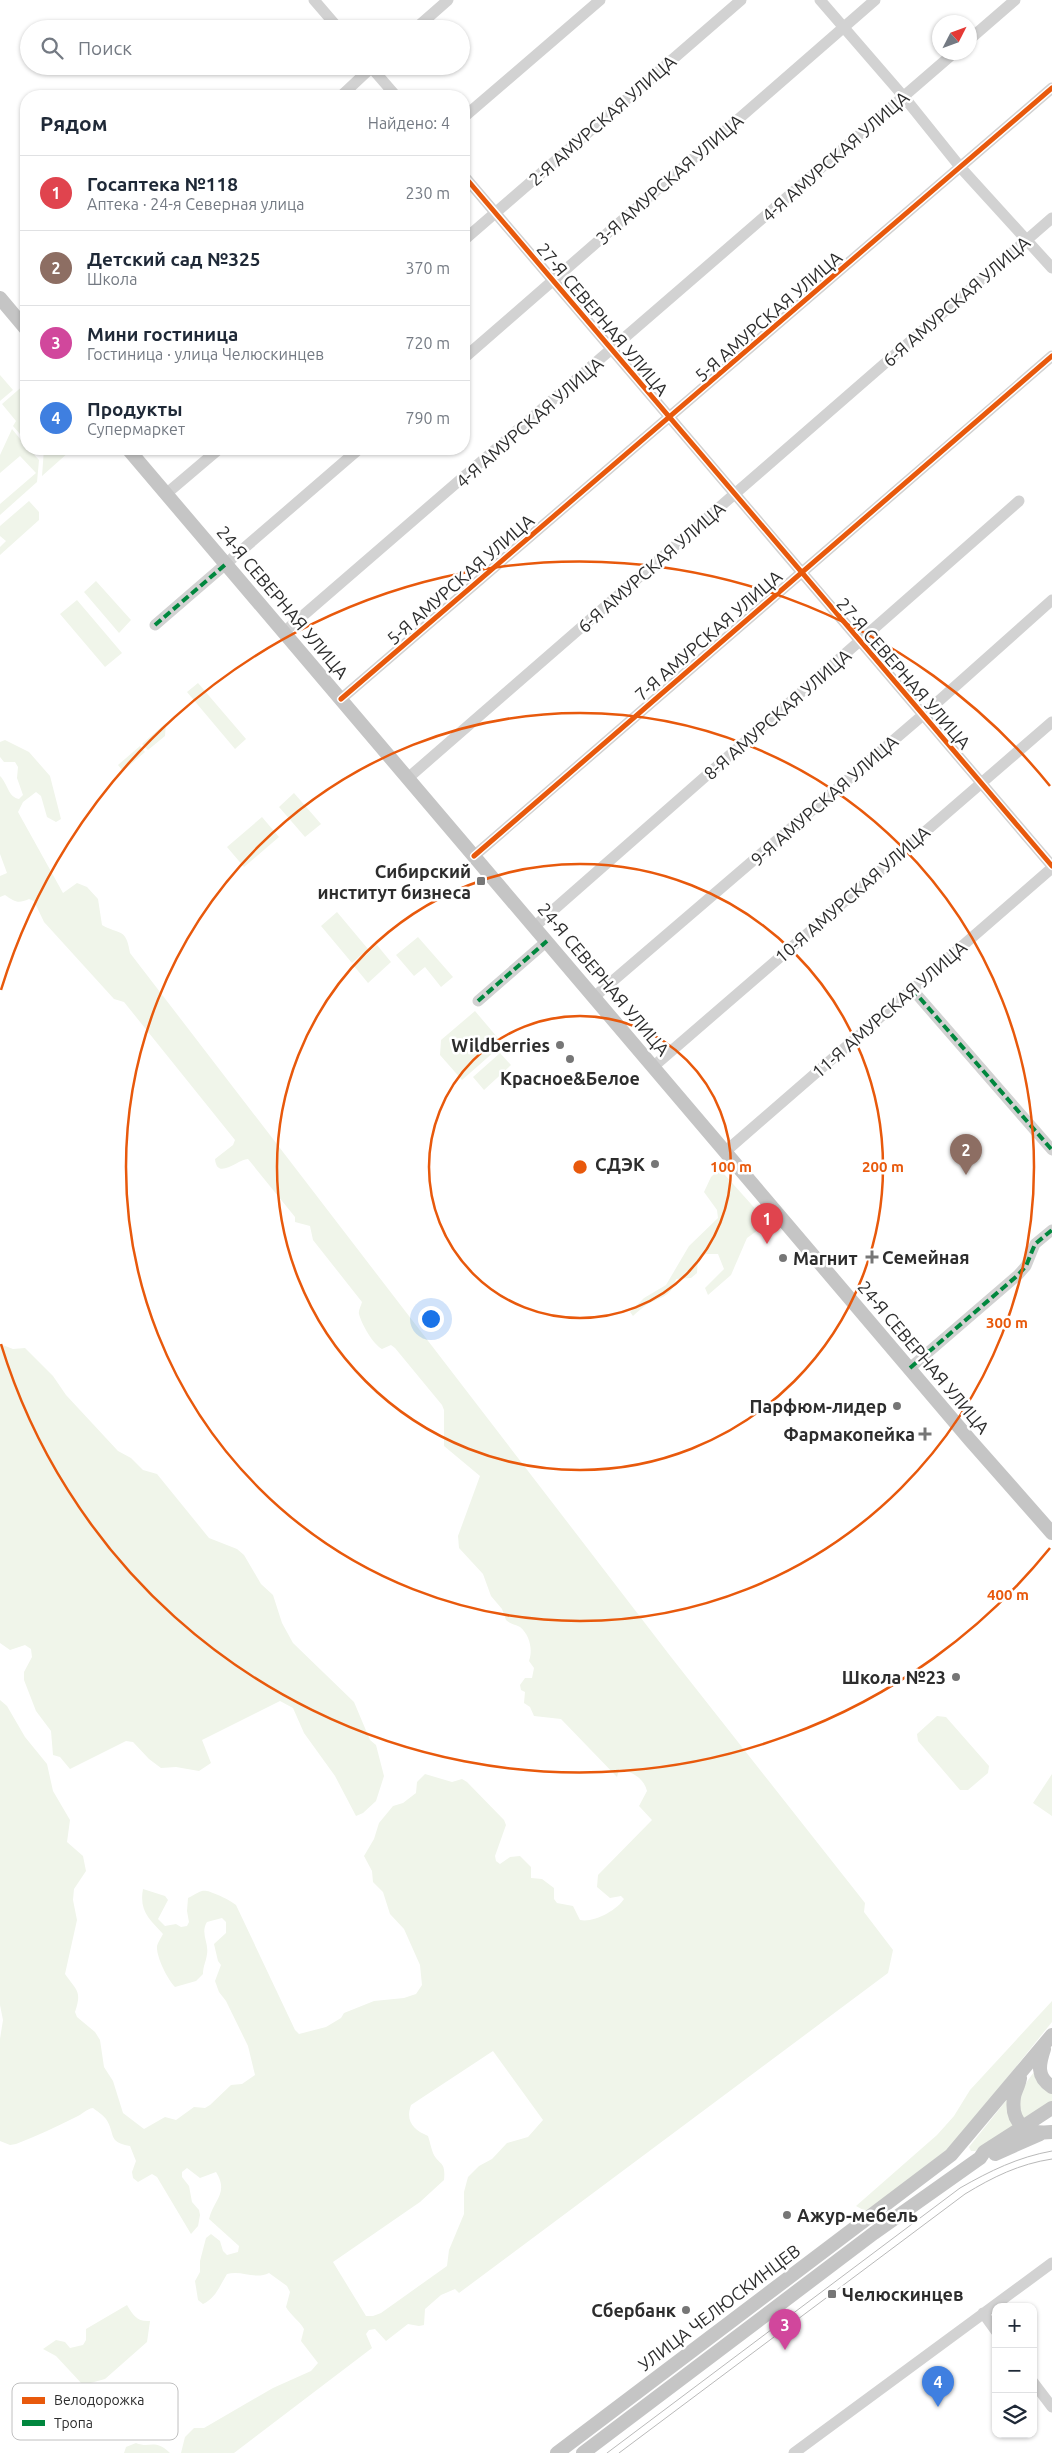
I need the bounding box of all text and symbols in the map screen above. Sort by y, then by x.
north arrow [932,15,977,60]
search box [20,20,470,75]
icon: search [38,34,66,62]
text: Поиск [78,37,132,59]
street label: 2-Я АМУРСКАЯ УЛИЦА [525,51,680,189]
street label: 4-Я АМУРСКАЯ УЛИЦА [758,87,913,225]
street label: 3-Я АМУРСКАЯ УЛИЦА [592,110,747,248]
text: Рядом [40,111,108,135]
text: Найдено: 4 [368,114,450,132]
text: Госаптека №118 [87,173,238,195]
text: 1 [51,184,61,202]
text: 230 m [405,184,450,202]
text: Аптека · 24-я Северная улица [87,195,305,213]
street label: 6-Я АМУРСКАЯ УЛИЦА [879,232,1034,370]
street label: 27-Я СЕВЕРНАЯ УЛИЦА [533,238,673,400]
street label: 5-Я АМУРСКАЯ УЛИЦА [691,247,846,385]
text: Детский сад №325 [87,248,260,270]
text: 2 [51,259,61,277]
text: 370 m [405,259,450,277]
text: Школа [87,270,137,288]
text: Мини гостиница [87,323,238,345]
text: 3 [51,334,61,352]
text: 720 m [405,334,450,352]
text: Гостиница · улица Челюскинцев [87,345,324,363]
street label: 4-Я АМУРСКАЯ УЛИЦА [452,353,607,491]
text: Продукты [87,398,182,420]
text: 4 [51,409,61,427]
text: 790 m [405,409,450,427]
text: Супермаркет [87,420,185,438]
street label: 6-Я АМУРСКАЯ УЛИЦА [574,498,729,636]
street label: 5-Я АМУРСКАЯ УЛИЦА [383,510,538,648]
street label: 24-Я СЕВЕРНАЯ УЛИЦА [213,521,353,683]
street label: 7-Я АМУРСКАЯ УЛИЦА [631,566,786,704]
street label: 27-Я СЕВЕРНАЯ УЛИЦА [833,593,975,753]
street label: 8-Я АМУРСКАЯ УЛИЦА [700,645,855,783]
street label: 9-Я АМУРСКАЯ УЛИЦА [747,731,902,869]
street label: 10-Я АМУРСКАЯ УЛИЦА [771,821,934,967]
place label: Сибирский институт бизнеса [317,861,471,902]
marker: Сибирский институт бизнеса [475,875,487,887]
street label: 24-Я СЕВЕРНАЯ УЛИЦА [534,898,674,1060]
street label: 11-Я АМУРСКАЯ УЛИЦА [808,936,971,1082]
place label: Wildberries [451,1035,550,1055]
marker: Wildberries [554,1039,566,1051]
marker: Красное&Белое [564,1053,576,1065]
place label: Красное&Белое [500,1068,640,1088]
pin: 2 [950,1134,982,1175]
place label: СДЭК [595,1154,645,1174]
centre of rings [571,1158,589,1176]
marker: СДЭК [649,1158,661,1170]
text: 100 m [710,1158,752,1175]
text: 200 m [862,1158,904,1175]
pin: 1 [751,1203,783,1244]
place label: Семейная [882,1247,970,1267]
place label: Магнит [793,1248,857,1268]
marker: Семейная [866,1251,878,1263]
marker: Магнит [777,1252,789,1264]
street label: 24-Я СЕВЕРНАЯ УЛИЦА [854,1276,994,1438]
your location [418,1306,444,1332]
text: 300 m [986,1314,1028,1331]
place label: Парфюм-лидер [750,1396,887,1416]
marker: Парфюм-лидер [891,1400,903,1412]
place label: Фармакопейка [783,1424,915,1444]
marker: Фармакопейка [919,1428,931,1440]
text: 400 m [987,1586,1029,1603]
place label: Школа №23 [842,1667,946,1687]
marker: Школа №23 [950,1671,962,1683]
place label: Ажур-мебель [797,2205,918,2225]
marker: Ажур-мебель [781,2209,793,2221]
street label: УЛИЦА ЧЕЛЮСКИНЦЕВ [634,2240,804,2374]
place label: Челюскинцев [842,2284,964,2304]
marker: Челюскинцев [826,2288,838,2300]
place label: Сбербанк [591,2300,677,2320]
map controls [992,2303,1037,2438]
button: + [992,2303,1037,2348]
marker: Сбербанк [680,2304,692,2316]
pin: 3 [769,2309,801,2350]
button: − [992,2348,1037,2393]
pin: 4 [922,2366,954,2407]
legend [12,2383,178,2440]
text: Велодорожка [54,2392,144,2408]
button: layers [992,2393,1037,2438]
text: Тропа [54,2415,93,2431]

